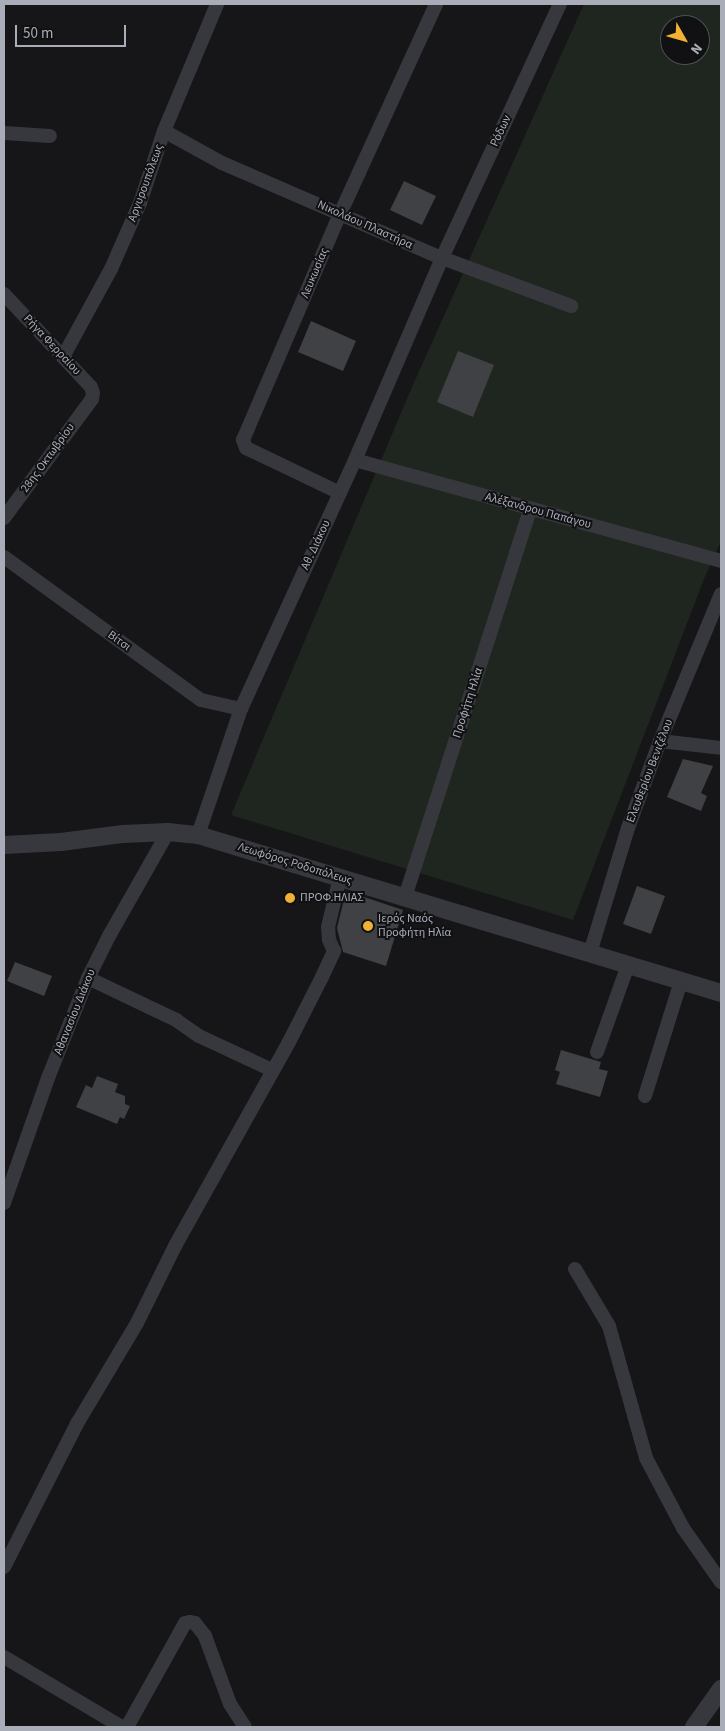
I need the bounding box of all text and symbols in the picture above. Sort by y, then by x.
scale bar [18,15,129,47]
north arrow [660,15,710,65]
text: 50 m [23,23,53,44]
text: N [685,39,707,58]
street label: Ρόδων [487,113,515,149]
street label: Αργυρουπόλεως [125,142,167,224]
street label: Νικολάου Πλαστήρα [315,198,415,252]
street label: Λευκωσίας [298,246,332,300]
street label: Ρήγα Φερραίου [20,312,84,378]
street label: 28ης Οκτωβρίου [18,421,78,495]
street label: Αλέξανδρου Παπάγου [483,490,593,532]
street label: Αθ. Διάκου [298,518,334,572]
street label: Βίτσι [105,628,133,654]
street label: Προφήτη Ηλία [450,666,486,740]
street label: Ελευθερίου Βενιζέλου [624,717,676,825]
street label: Λεωφόρος Ροδοπόλεως [236,840,354,888]
place label: ΠΡΟΦ.ΗΛΙΑΣ [300,891,364,905]
marker: ΠΡΟΦ.ΗΛΙΑΣ [284,892,296,904]
place label: Ιερός Ναός Προφήτη Ηλία [378,912,451,940]
marker: Ιερός Ναός Προφήτη Ηλία [362,920,374,932]
street label: Αθανασίου Διάκου [51,967,99,1057]

